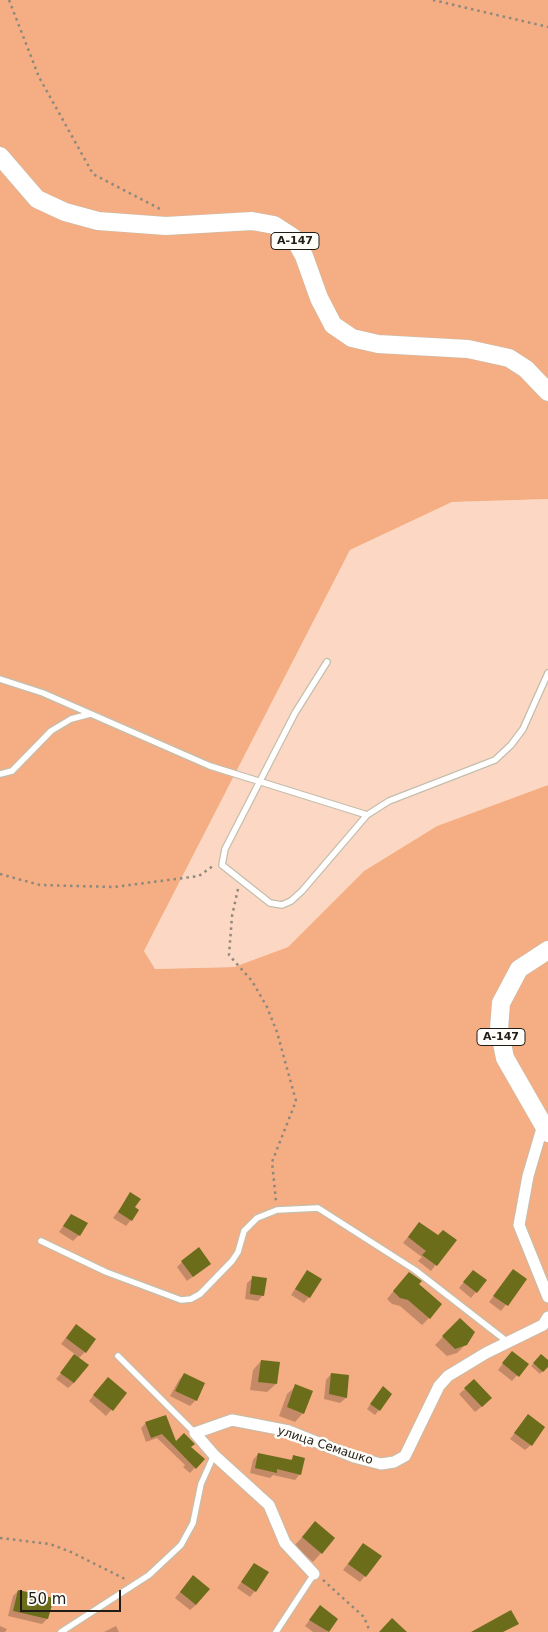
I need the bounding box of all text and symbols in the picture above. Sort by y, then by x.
road number: А-147 [271,232,319,250]
road number: А-147 [477,1028,525,1046]
street label: улица Семашко [275,1424,375,1468]
scale bar [22,1580,124,1612]
text: 50 m [28,1590,66,1608]

